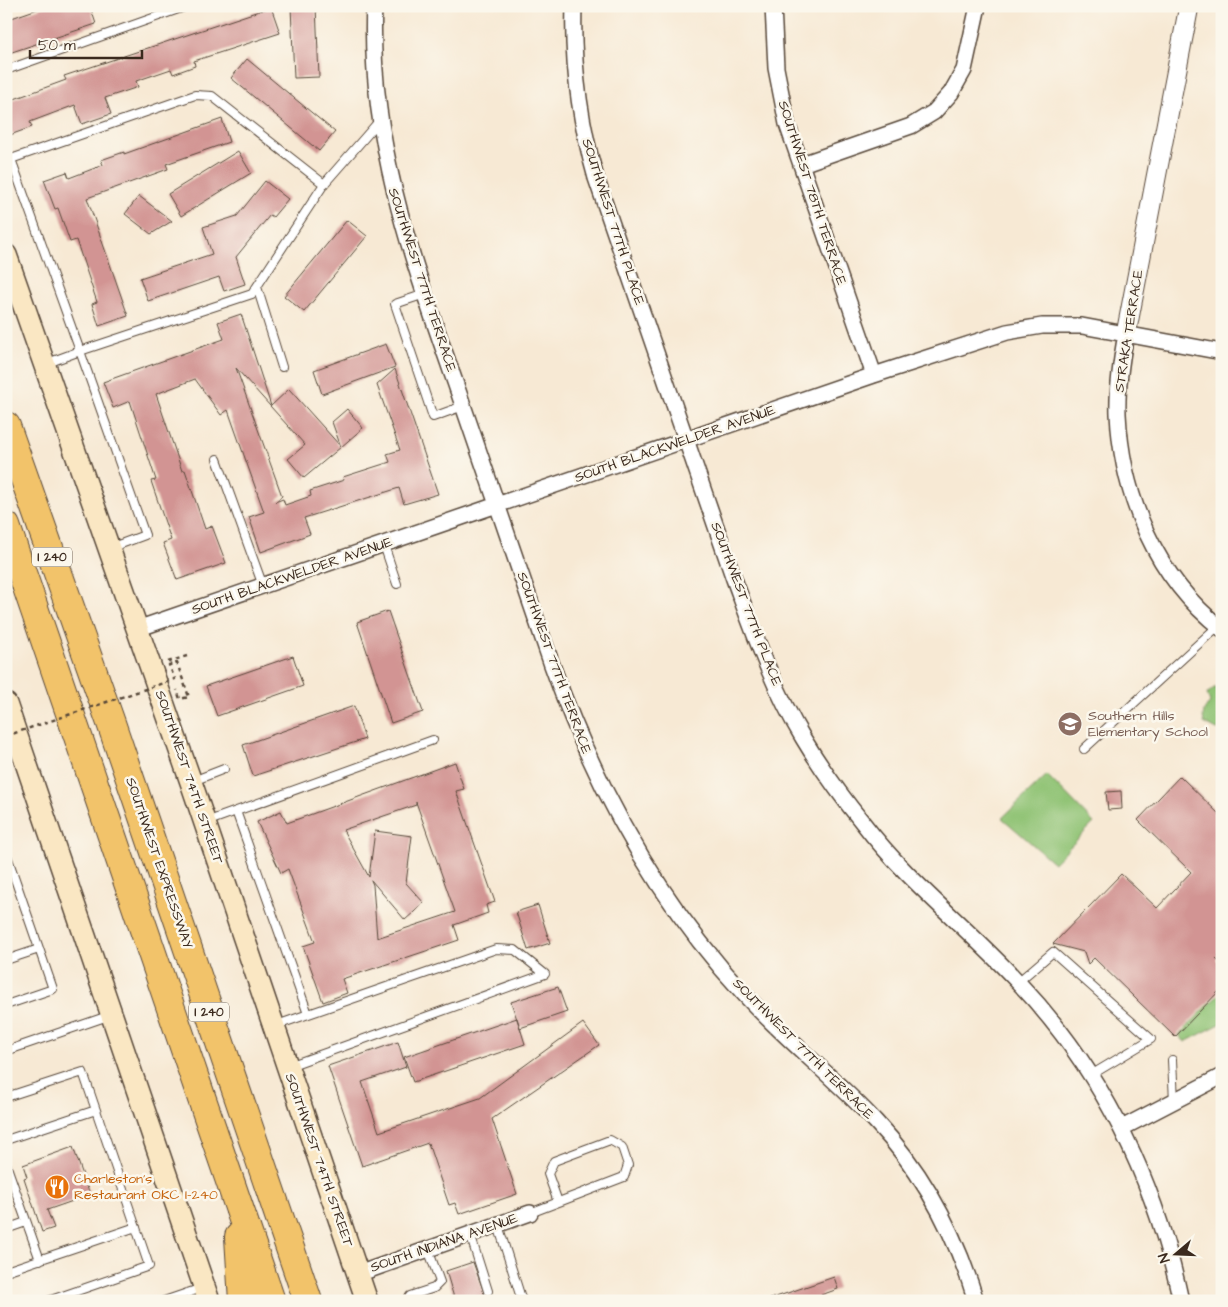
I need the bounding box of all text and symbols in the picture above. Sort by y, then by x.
scale bar [30,28,142,60]
text: 50 m [38,35,76,56]
street label: SOUTHWEST 78TH TERRACE [773,98,852,288]
street label: SOUTHWEST 77TH PLACE [577,136,650,309]
street label: SOUTHWEST 77TH TERRACE [383,185,461,375]
street label: STRAKA TERRACE [1109,268,1149,394]
street label: SOUTH BLACKWELDER AVENUE [572,400,779,488]
street label: SOUTHWEST 77TH PLACE [705,519,787,689]
street label: SOUTH BLACKWELDER AVENUE [189,532,396,620]
road number: I 240 [32,548,72,566]
street label: SOUTHWEST 77TH TERRACE [512,569,597,757]
street label: SOUTHWEST 74TH STREET [150,688,228,867]
place label: Southern Hills Elementary School [1088,706,1208,742]
school or university icon: Southern Hills Elementary School [1057,711,1083,737]
street label: SOUTHWEST EXPRESSWAY [120,775,198,952]
street label: SOUTHWEST 77TH TERRACE [728,974,879,1125]
road number: I 240 [189,1002,229,1022]
street label: SOUTHWEST 74TH STREET [280,1071,358,1250]
place label: Charleston's Restaurant OKC I-240 [74,1169,218,1205]
restaurant icon: Charleston's Restaurant OKC I-240 [44,1174,70,1200]
street label: SOUTH INDIANA AVENUE [368,1208,521,1278]
north arrow [1150,1230,1200,1280]
text: N [1154,1250,1176,1265]

